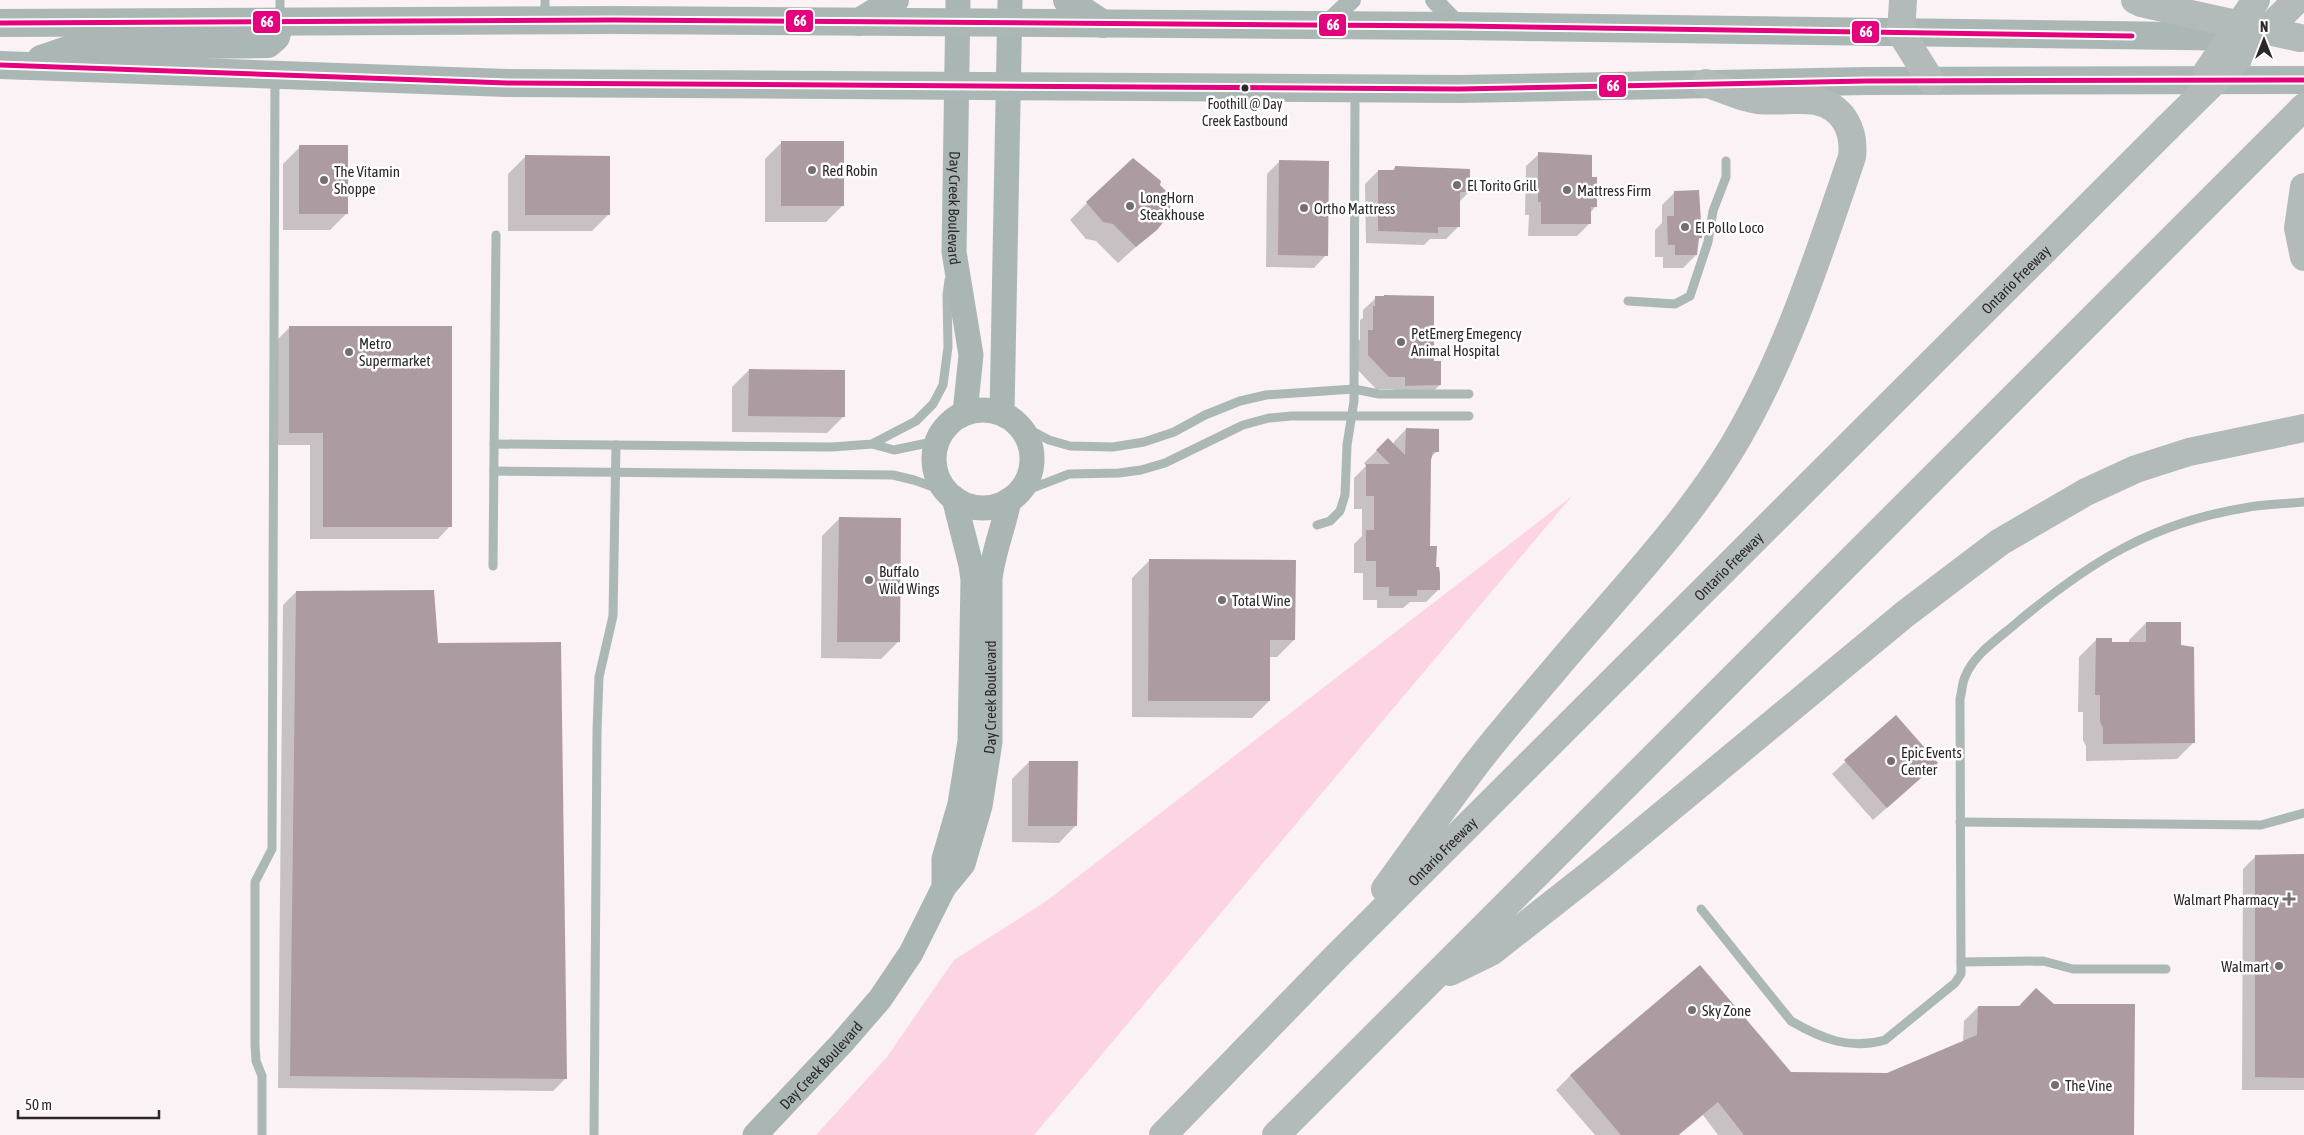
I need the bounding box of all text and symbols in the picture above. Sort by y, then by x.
line badge: 66 [785,9,814,33]
line badge: 66 [252,10,281,34]
text: 66 [793,13,807,29]
line badge: 66 [1318,13,1347,37]
text: 66 [260,14,274,30]
north arrow [2239,15,2289,65]
text: 66 [1326,17,1340,33]
text: N [2260,19,2268,35]
line badge: 66 [1851,20,1880,44]
text: 66 [1859,24,1873,40]
line badge: 66 [1598,74,1627,98]
text: 66 [1606,78,1620,94]
marker: Foothill @ Day Creek Eastbound [1240,83,1250,93]
place label: Foothill @ Day Creek Eastbound [1202,96,1288,129]
street label: Day Creek Boulevard [945,151,964,266]
place label: Red Robin [822,162,878,179]
place label: The Vitamin Shoppe [334,163,400,197]
marker: Red Robin [806,164,818,176]
marker: The Vitamin Shoppe [318,174,330,186]
place label: El Torito Grill [1467,177,1537,194]
marker: El Torito Grill [1451,179,1463,191]
place label: Mattress Firm [1577,182,1651,199]
marker: Mattress Firm [1561,184,1573,196]
place label: LongHorn Steakhouse [1140,189,1205,223]
marker: LongHorn Steakhouse [1124,200,1136,212]
place label: Ortho Mattress [1314,200,1395,217]
marker: Ortho Mattress [1298,202,1310,214]
place label: El Pollo Loco [1695,219,1764,236]
marker: El Pollo Loco [1679,221,1691,233]
street label: Ontario Freeway [1978,241,2053,317]
place label: PetEmerg Emegency Animal Hospital [1411,325,1522,359]
place label: Metro Supermarket [359,335,431,369]
marker: PetEmerg Emegency Animal Hospital [1395,336,1407,348]
marker: Metro Supermarket [343,346,355,358]
street label: Ontario Freeway [1690,528,1766,604]
place label: Buffalo Wild Wings [879,563,940,597]
marker: Buffalo Wild Wings [863,574,875,586]
place label: Total Wine [1232,592,1291,609]
marker: Total Wine [1216,594,1228,606]
street label: Day Creek Boulevard [980,640,999,755]
place label: Epic Events Center [1901,744,1962,778]
marker: Epic Events Center [1885,755,1897,767]
street label: Ontario Freeway [1404,813,1480,889]
place label: Walmart Pharmacy [2174,891,2279,908]
marker: Walmart Pharmacy [2283,893,2295,905]
place label: Walmart [2221,958,2269,975]
marker: Walmart [2273,960,2285,972]
place label: Sky Zone [1702,1002,1751,1019]
marker: Sky Zone [1686,1004,1698,1016]
street label: Day Creek Boulevard [776,1018,865,1112]
place label: The Vine [2065,1077,2113,1094]
marker: The Vine [2049,1079,2061,1091]
scale bar [18,1088,159,1120]
text: 50 m [25,1096,52,1113]

